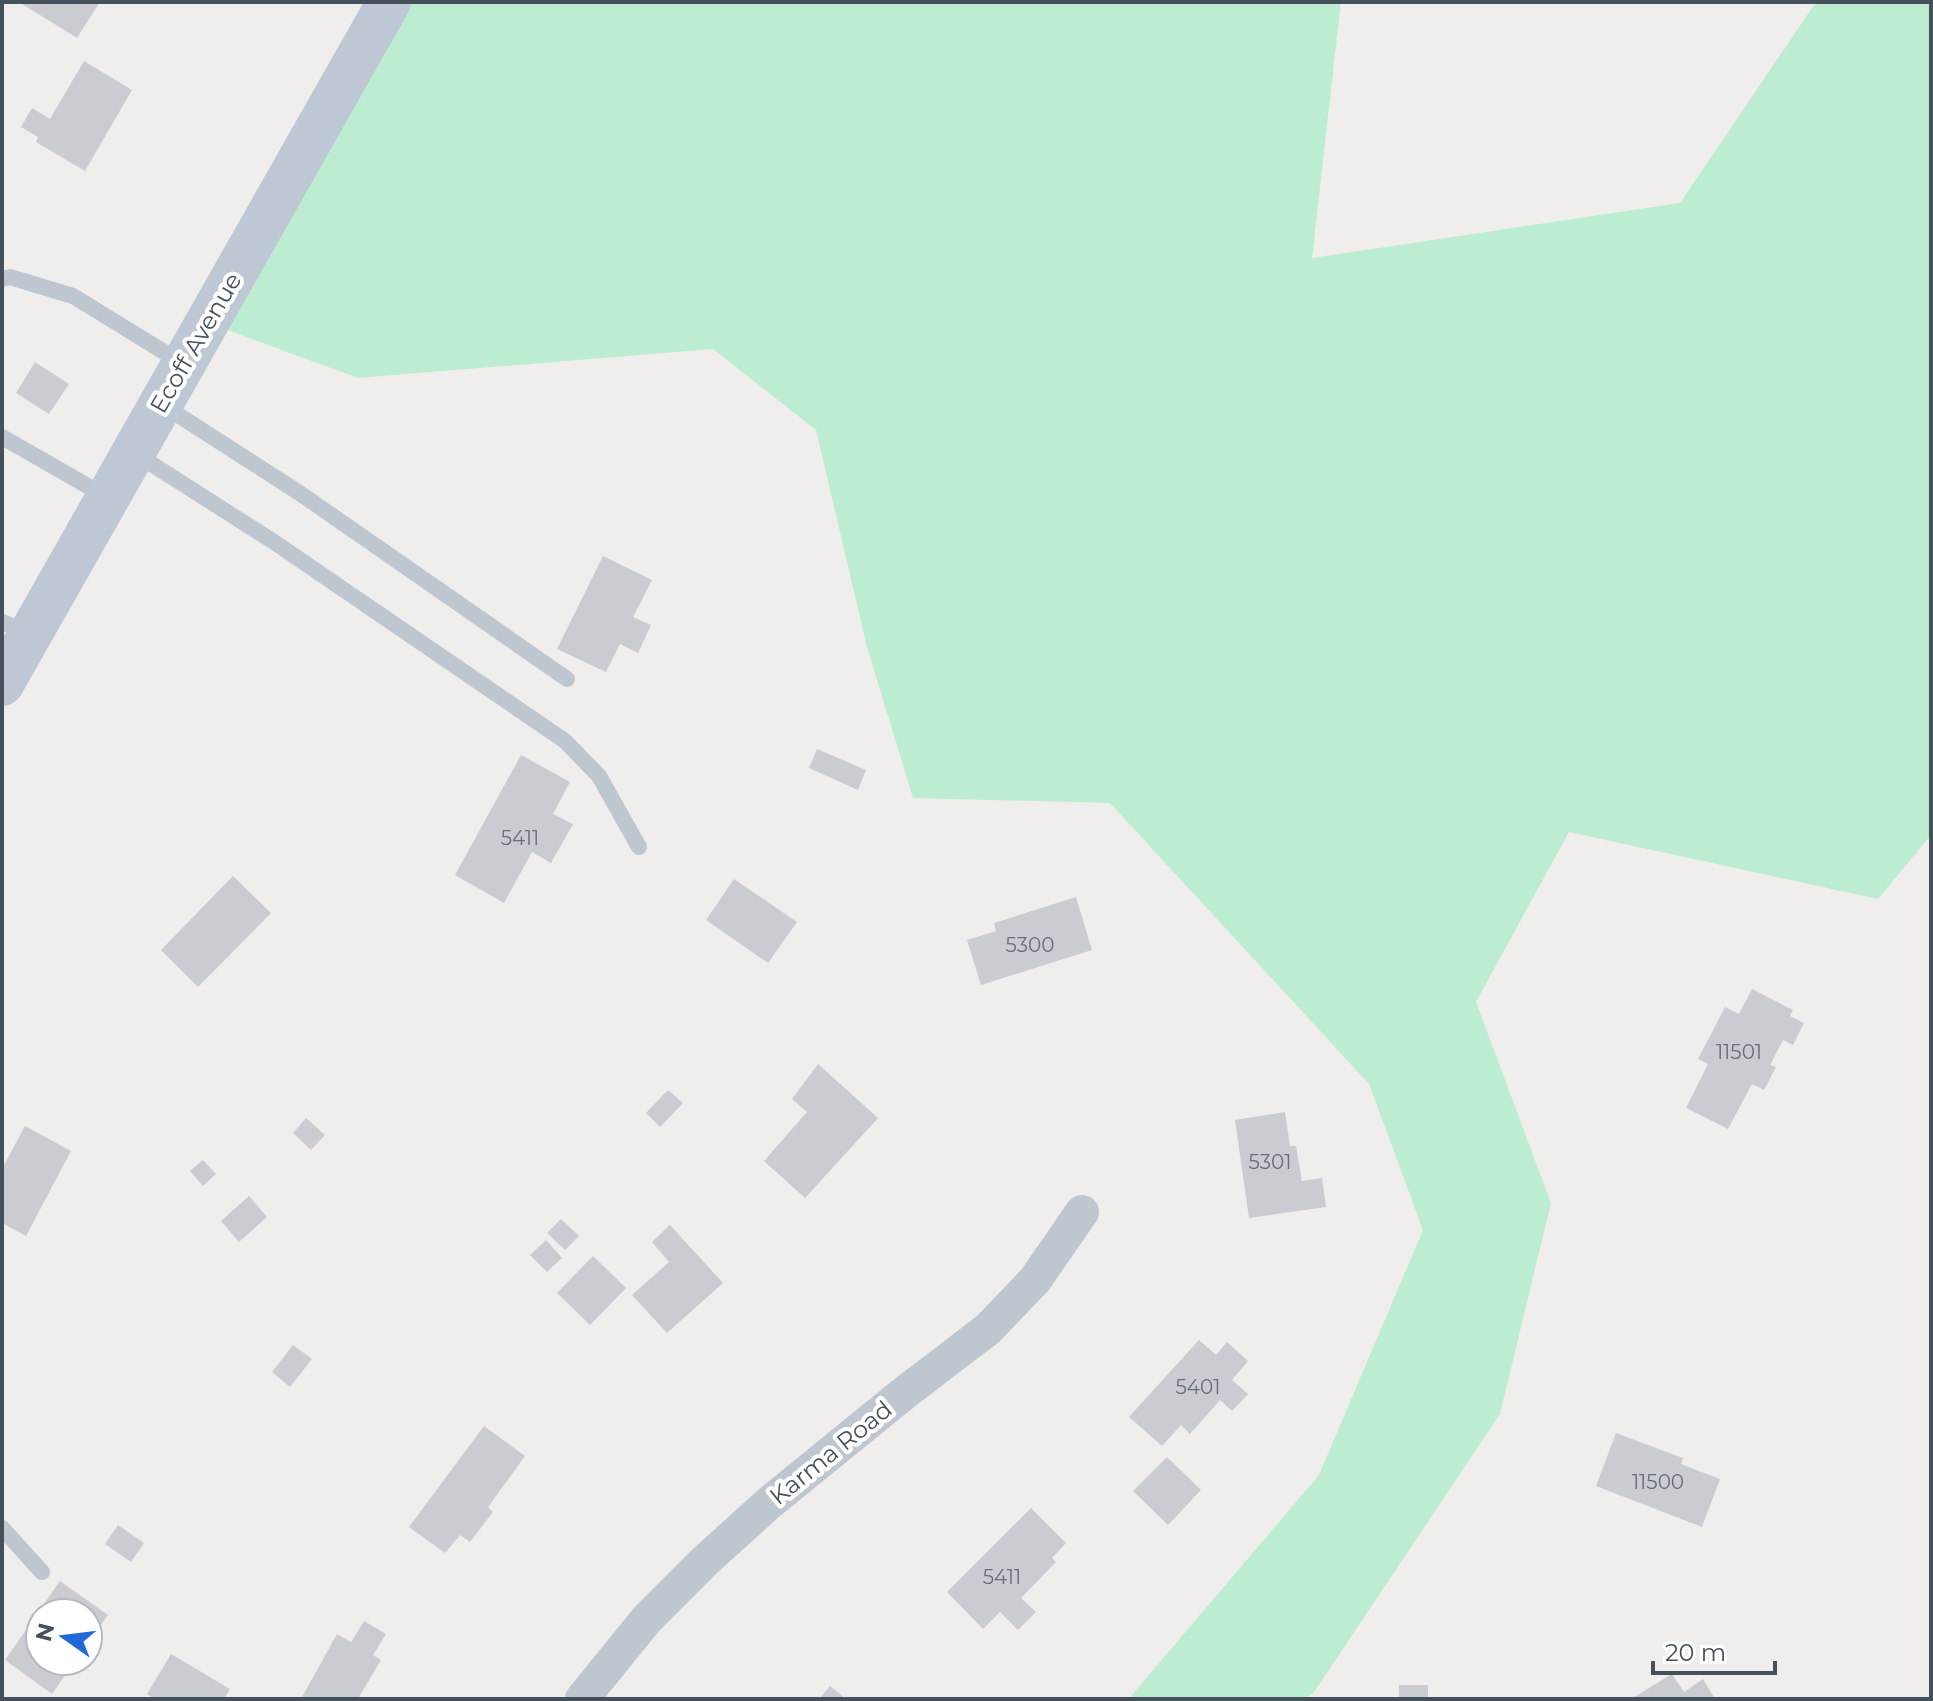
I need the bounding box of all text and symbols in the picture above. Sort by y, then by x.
street label: Ecoff Avenue [144,267,247,418]
house number: 5411 [501,826,539,850]
house number: 5300 [1006,933,1054,957]
house number: 11501 [1716,1040,1762,1064]
house number: 5301 [1249,1150,1291,1174]
house number: 5401 [1176,1375,1221,1399]
street label: Karma Road [764,1394,898,1511]
house number: 11500 [1632,1470,1684,1494]
house number: 5411 [983,1565,1021,1589]
north arrow [24,1597,104,1677]
text: N [30,1620,60,1644]
scale bar [1653,1625,1775,1675]
text: 20 m [1665,1638,1726,1667]

